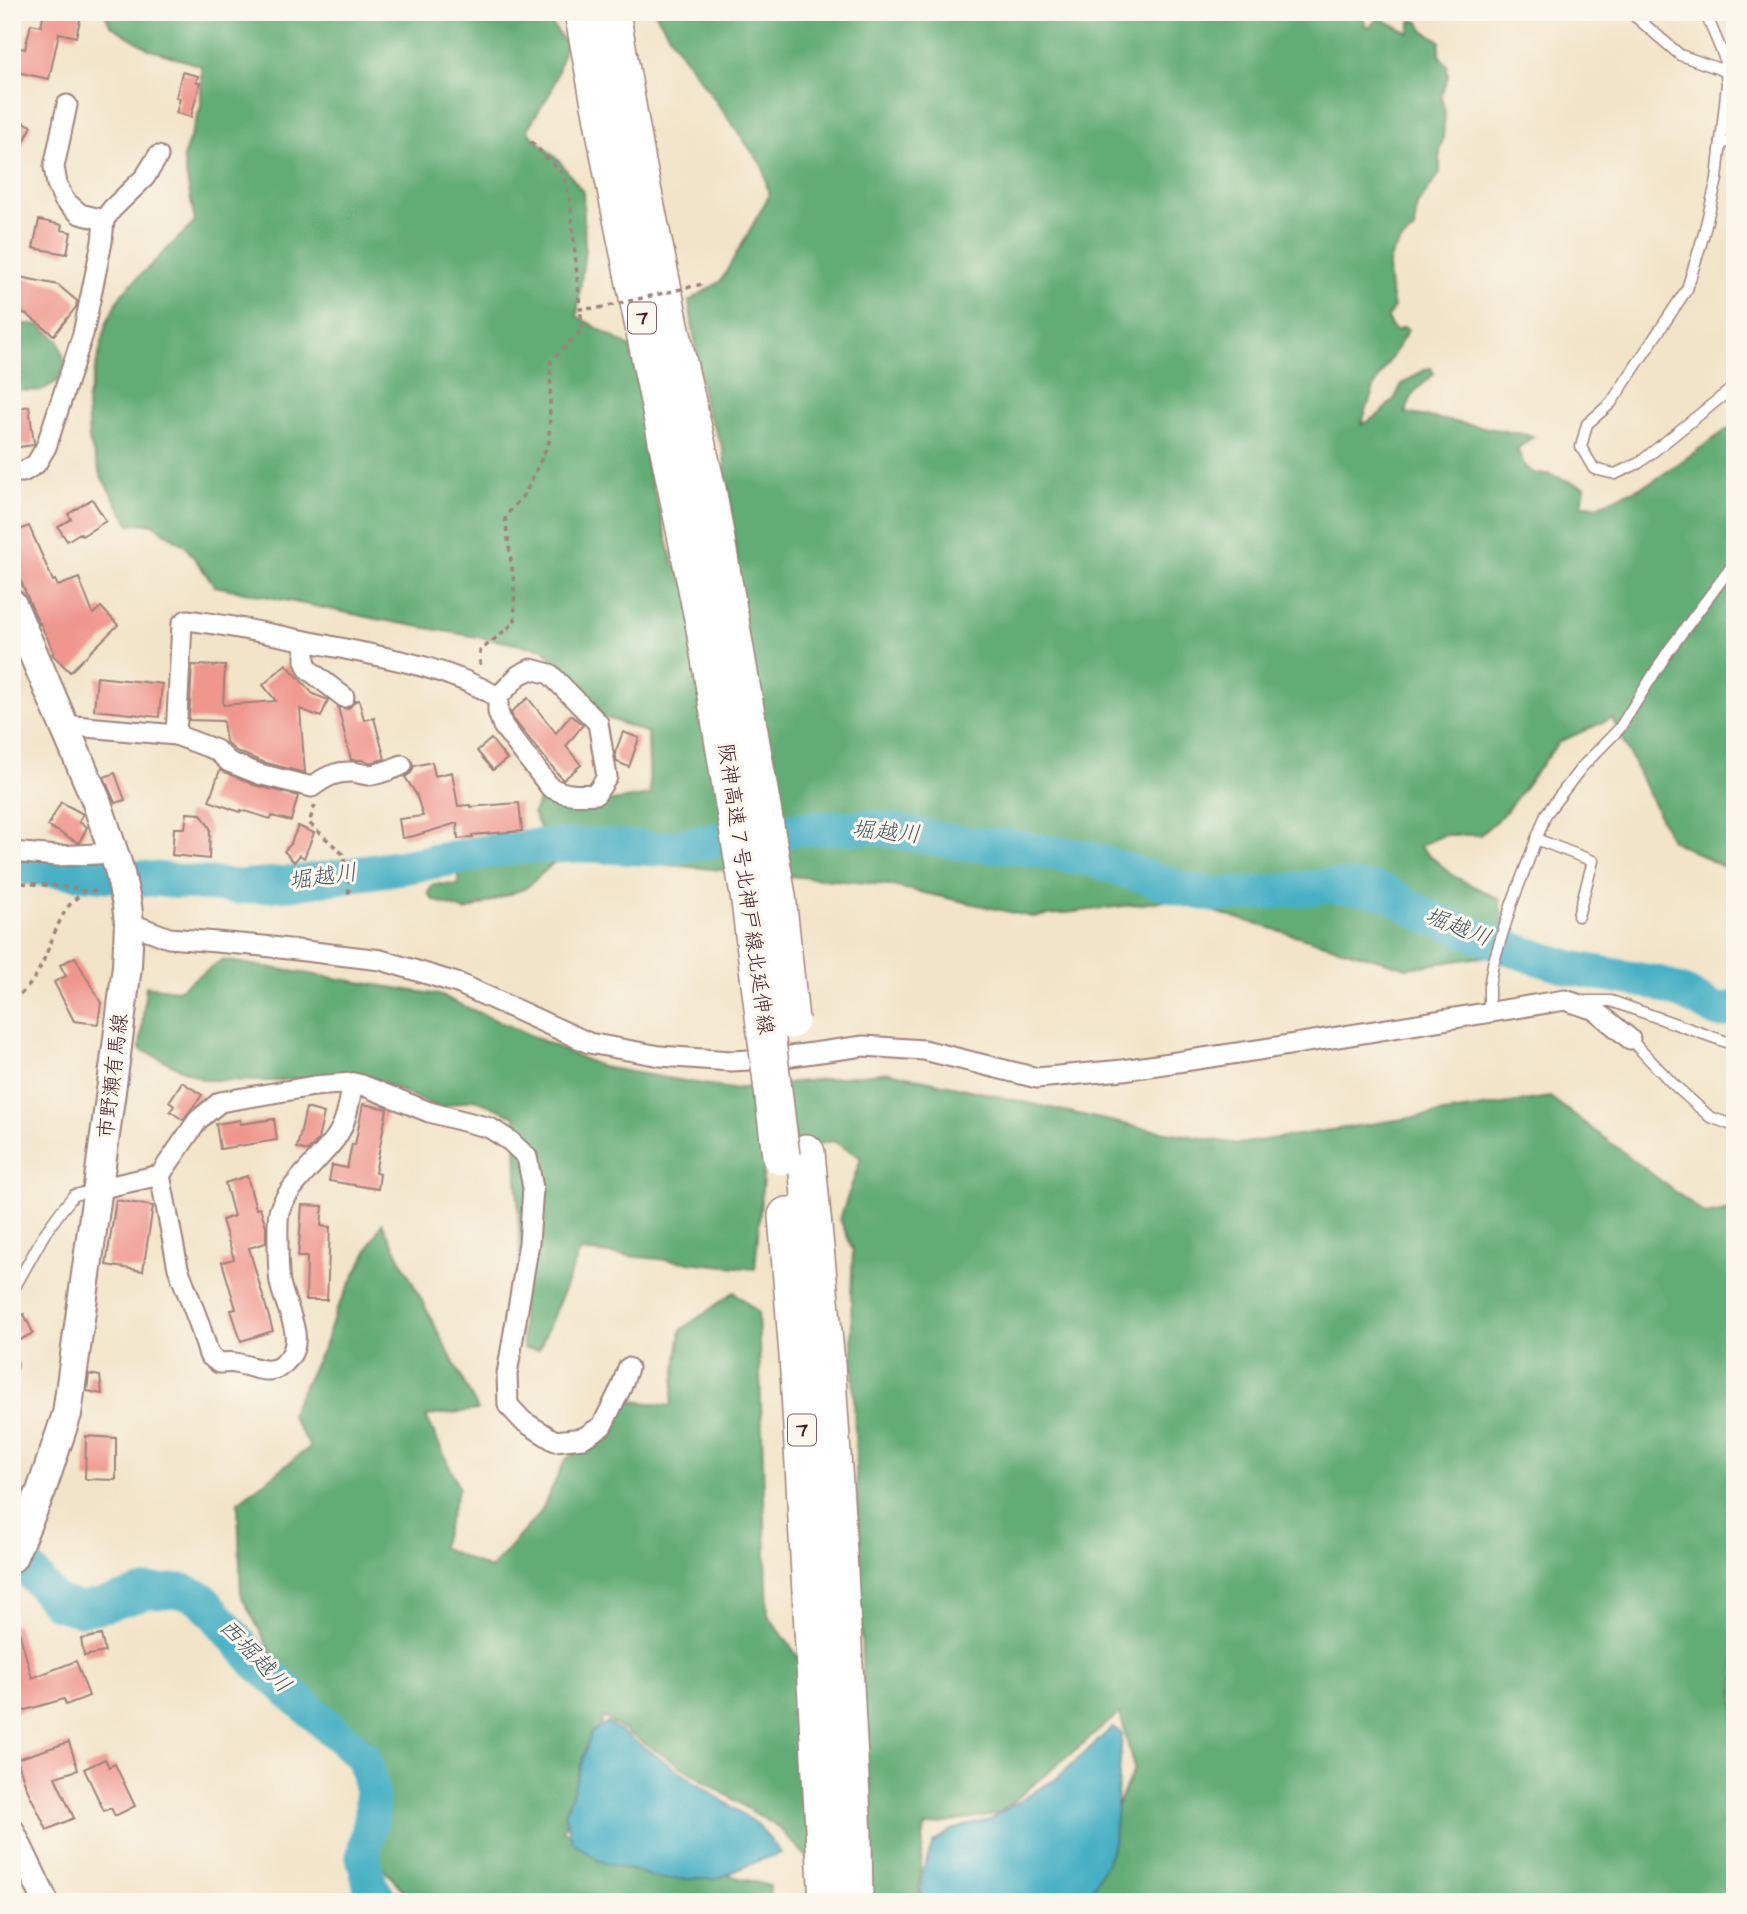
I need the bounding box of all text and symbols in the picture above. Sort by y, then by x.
road number: 7 [628,302,656,334]
street label: 阪神高速７号北神戸線北延伸線 [711,741,781,1037]
water label: 堀越川 [850,813,922,851]
water label: 堀越川 [287,856,359,898]
water label: 堀越川 [1420,900,1496,954]
street label: 市野瀬有馬線 [91,1012,135,1140]
road number: 7 [788,1414,816,1446]
water label: 西堀越川 [212,1612,298,1700]

